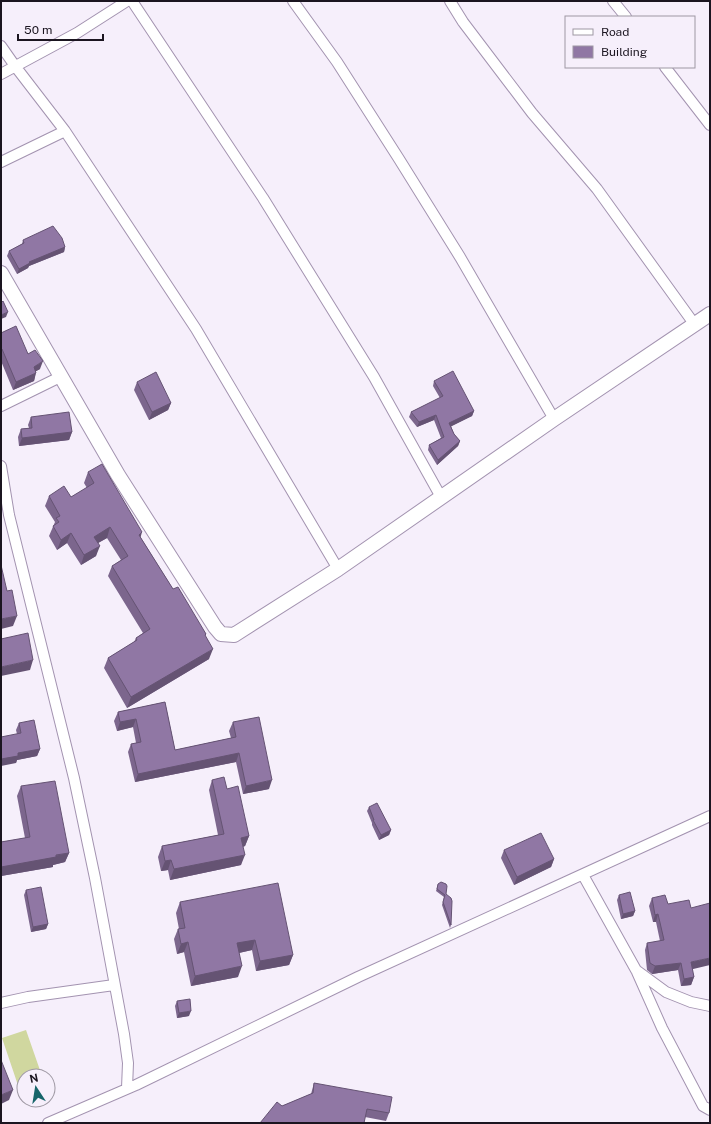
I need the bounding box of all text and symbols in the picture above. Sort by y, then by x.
scale bar [18,16,103,42]
legend [565,16,695,68]
text: 50 m [24,23,52,37]
text: Road [601,25,629,39]
text: Building [601,45,647,59]
north arrow [16,1068,56,1108]
text: N [28,1071,39,1085]

